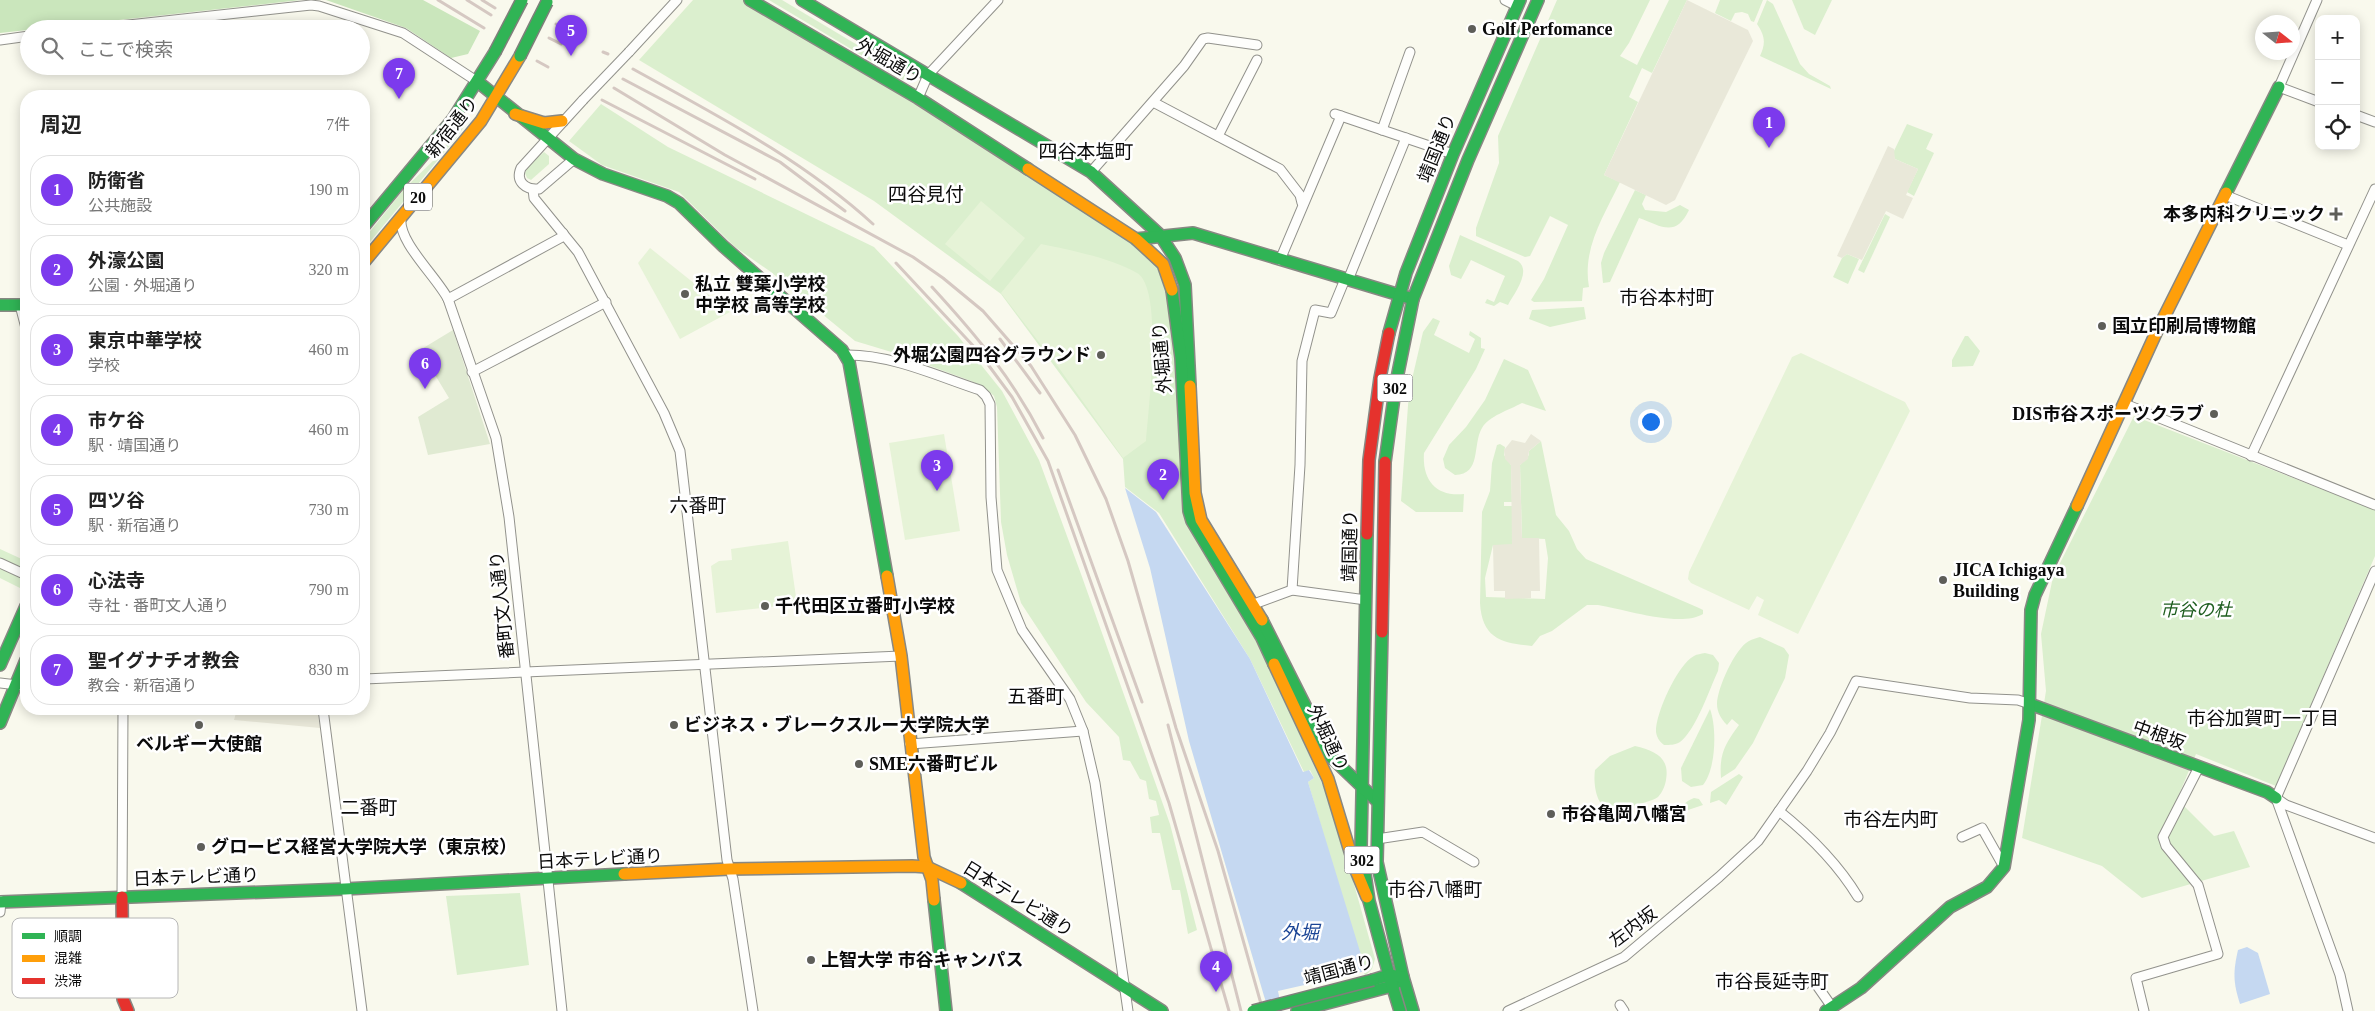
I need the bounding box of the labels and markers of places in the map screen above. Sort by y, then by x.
pin: 5 [555,15,587,56]
place label: Golf Perfomance [1482,19,1612,39]
marker: Golf Perfomance [1466,23,1478,35]
pin: 7 [383,58,415,99]
pin: 1 [1753,107,1785,148]
place label: 本多内科クリニック [2163,204,2325,224]
marker: 本多内科クリニック [2329,207,2343,221]
place label: 私立 雙葉小学校 中学校 高等学校 [695,274,826,315]
marker: 私立 雙葉小学校 中学校 高等学校 [679,288,691,300]
place label: 国立印刷局博物館 [2112,316,2256,336]
marker: 国立印刷局博物館 [2096,320,2108,332]
place label: 外堀公園四谷グラウンド [893,345,1091,365]
pin: 6 [409,348,441,389]
marker: 外堀公園四谷グラウンド [1095,349,1107,361]
place label: DIS市谷スポーツクラブ [2012,404,2204,424]
marker: DIS市谷スポーツクラブ [2208,408,2220,420]
pin: 3 [921,450,953,491]
pin: 2 [1147,459,1179,500]
place label: JICA Ichigaya Building [1953,560,2065,601]
marker: JICA Ichigaya Building [1937,574,1949,586]
place label: 千代田区立番町小学校 [775,596,955,616]
marker: 千代田区立番町小学校 [759,600,771,612]
place label: ビジネス・ブレークスルー大学院大学 [684,715,989,735]
marker: ベルギー大使館 [193,719,205,731]
marker: ビジネス・ブレークスルー大学院大学 [668,719,680,731]
place label: ベルギー大使館 [136,734,262,754]
place label: SME六番町ビル [869,754,998,774]
marker: SME六番町ビル [853,758,865,770]
place label: 市谷亀岡八幡宮 [1561,803,1687,824]
marker: 市谷亀岡八幡宮 [1545,808,1557,820]
place label: グロービス経営大学院大学（東京校） [211,837,517,857]
marker: グロービス経営大学院大学（東京校） [195,841,207,853]
place label: 上智大学 市谷キャンパス [821,950,1024,970]
pin: 4 [1200,951,1232,992]
marker: 上智大学 市谷キャンパス [805,954,817,966]

